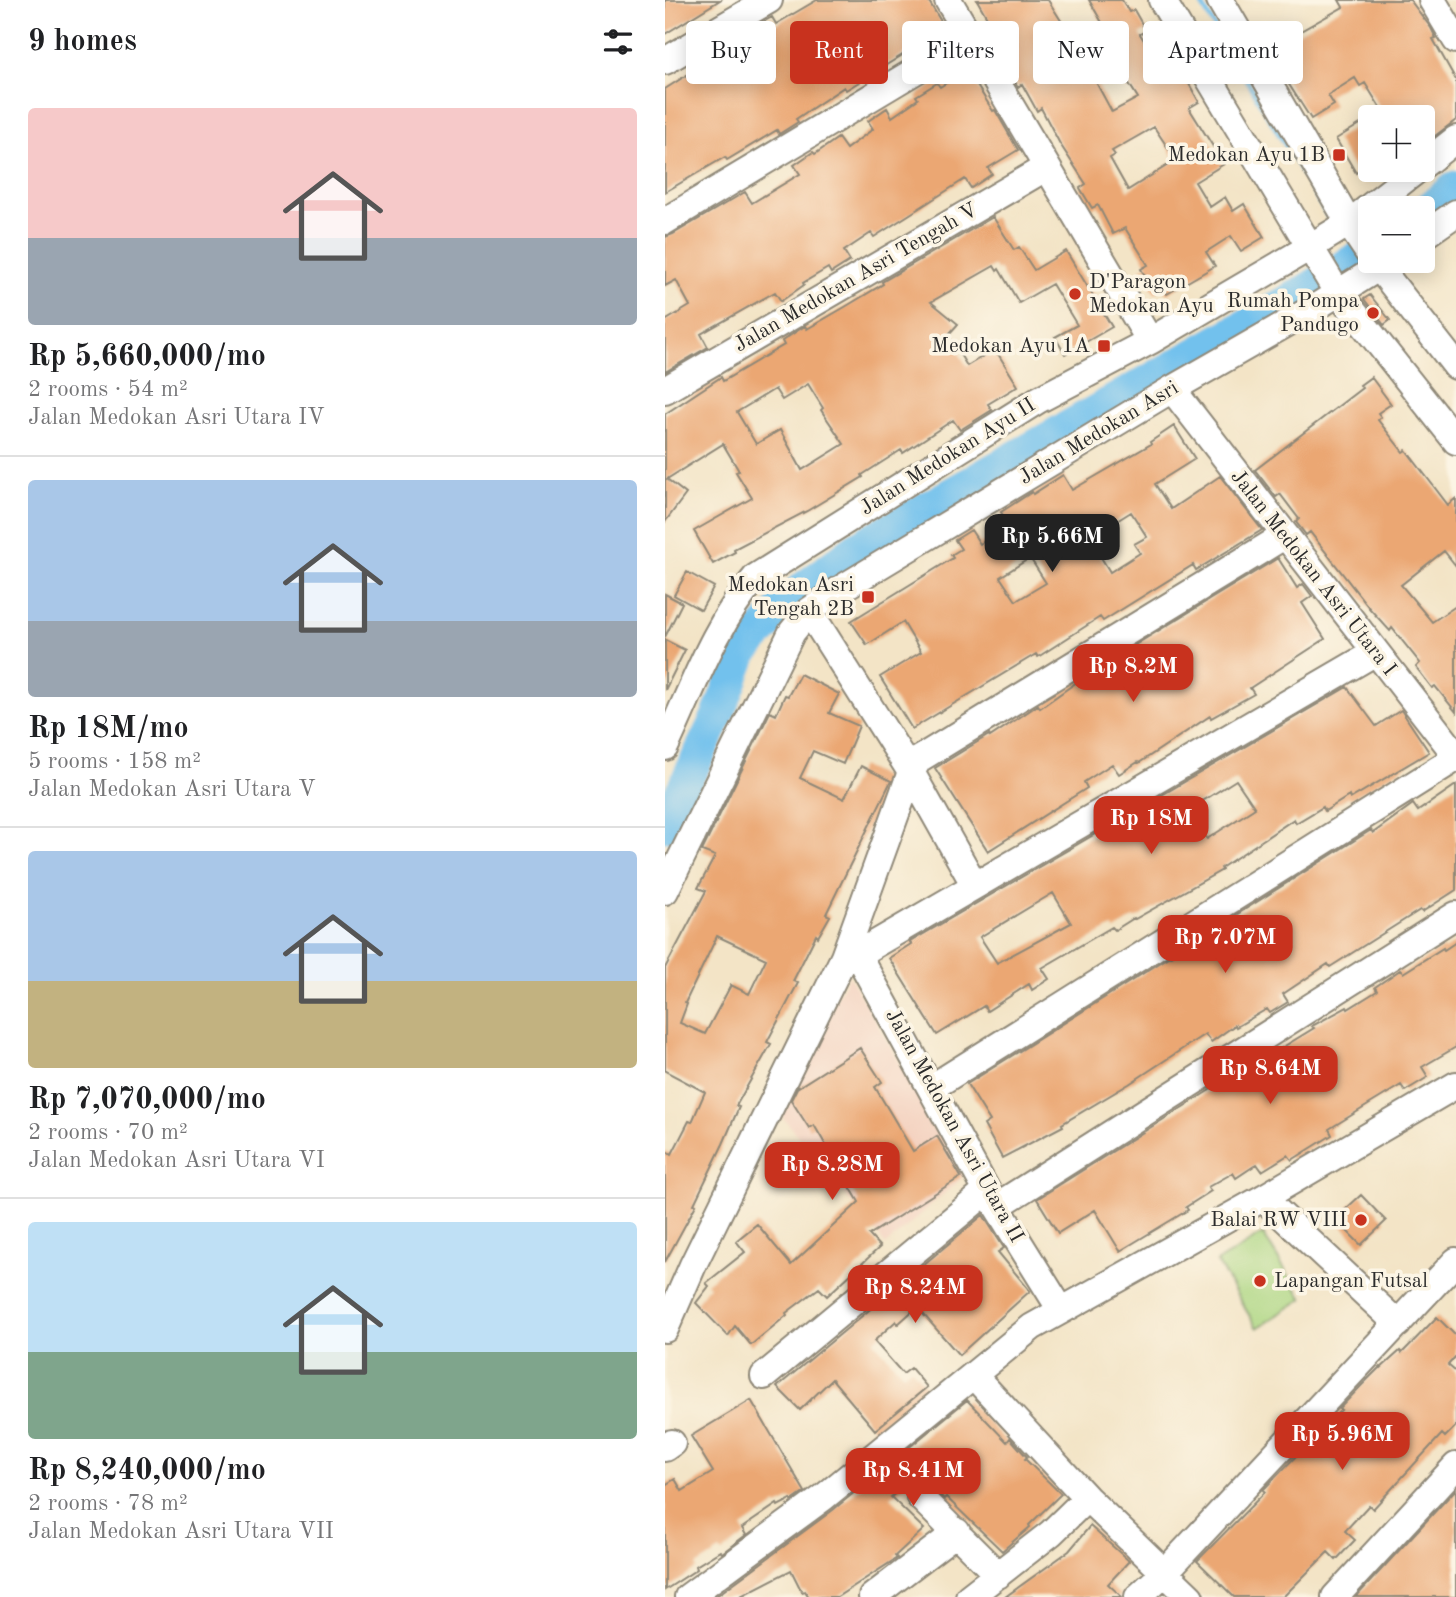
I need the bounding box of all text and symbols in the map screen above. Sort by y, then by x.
chip: Buy [686,21,776,84]
chip: Rent [790,21,888,84]
chip: Filters [902,21,1019,84]
chip: New [1033,21,1129,84]
chip: Apartment [1143,21,1303,84]
icon: filters [599,23,637,61]
text: 9 homes [28,27,137,57]
map controls [1358,105,1435,273]
button: + [1358,105,1435,182]
place label: Medokan Ayu 1B [1168,145,1325,166]
marker: Medokan Ayu 1B [1331,147,1347,163]
icon: home [270,153,396,279]
button: − [1358,196,1435,273]
street label: Jalan Medokan Asri Tengah V [731,200,981,356]
place label: D'Paragon Medokan Ayu [1089,272,1214,317]
marker: D'Paragon Medokan Ayu [1067,286,1083,302]
place label: Rumah Pompa Pandugo [1227,291,1359,336]
marker: Rumah Pompa Pandugo [1365,305,1381,321]
place label: Medokan Ayu 1A [931,336,1090,357]
marker: Medokan Ayu 1A [1096,338,1112,354]
text: Rp 5,660,000/mo [28,342,266,372]
street label: Jalan Medokan Asri [1016,377,1182,489]
text: 2 rooms · 54 m² [28,378,188,401]
street label: Jalan Medokan Ayu II [857,395,1039,519]
text: Jalan Medokan Asri Utara IV [28,406,325,429]
street label: Jalan Medokan Asri Utara I [1226,466,1400,680]
pin: Rp 5.66M [980,514,1124,574]
icon: home [270,525,396,651]
text: Rp 5.66M [1001,525,1103,548]
place label: Medokan Asri Tengah 2B [727,575,854,620]
marker: Medokan Asri Tengah 2B [860,589,876,605]
pin: Rp 8.2M [1068,644,1198,704]
text: Rp 8.2M [1088,655,1178,678]
text: Rp 18M/mo [28,714,189,744]
text: 5 rooms · 158 m² [28,750,201,773]
text: Jalan Medokan Asri Utara V [28,778,316,801]
pin: Rp 18M [1094,796,1208,856]
text: Rp 18M [1110,807,1192,830]
icon: home [270,896,396,1022]
pin: Rp 7.07M [1153,916,1297,975]
text: Rp 7.07M [1174,926,1276,949]
street label: Jalan Medokan Asri Utara II [881,1006,1027,1246]
pin: Rp 8.64M [1198,1046,1342,1106]
text: Rp 8.64M [1219,1057,1321,1080]
text: Rp 7,070,000/mo [28,1085,266,1115]
text: 2 rooms · 70 m² [28,1121,188,1144]
pin: Rp 8.28M [760,1142,904,1202]
text: Jalan Medokan Asri Utara VI [28,1149,325,1172]
text: Rp 8.28M [781,1153,883,1176]
place label: Balai RW VIII [1210,1210,1347,1231]
marker: Balai RW VIII [1353,1212,1369,1228]
pin: Rp 8.24M [843,1266,987,1325]
icon: home [270,1267,396,1393]
place label: Lapangan Futsal [1274,1271,1428,1292]
marker: Lapangan Futsal [1252,1273,1268,1289]
text: Rp 8.24M [864,1276,966,1299]
pin: Rp 5.96M [1270,1412,1414,1472]
text: Rp 5.96M [1291,1423,1393,1446]
pin: Rp 8.41M [841,1448,985,1508]
text: Rp 8,240,000/mo [28,1456,266,1486]
text: Rp 8.41M [862,1459,964,1482]
text: 2 rooms · 78 m² [28,1492,188,1515]
text: Jalan Medokan Asri Utara VII [28,1520,334,1543]

